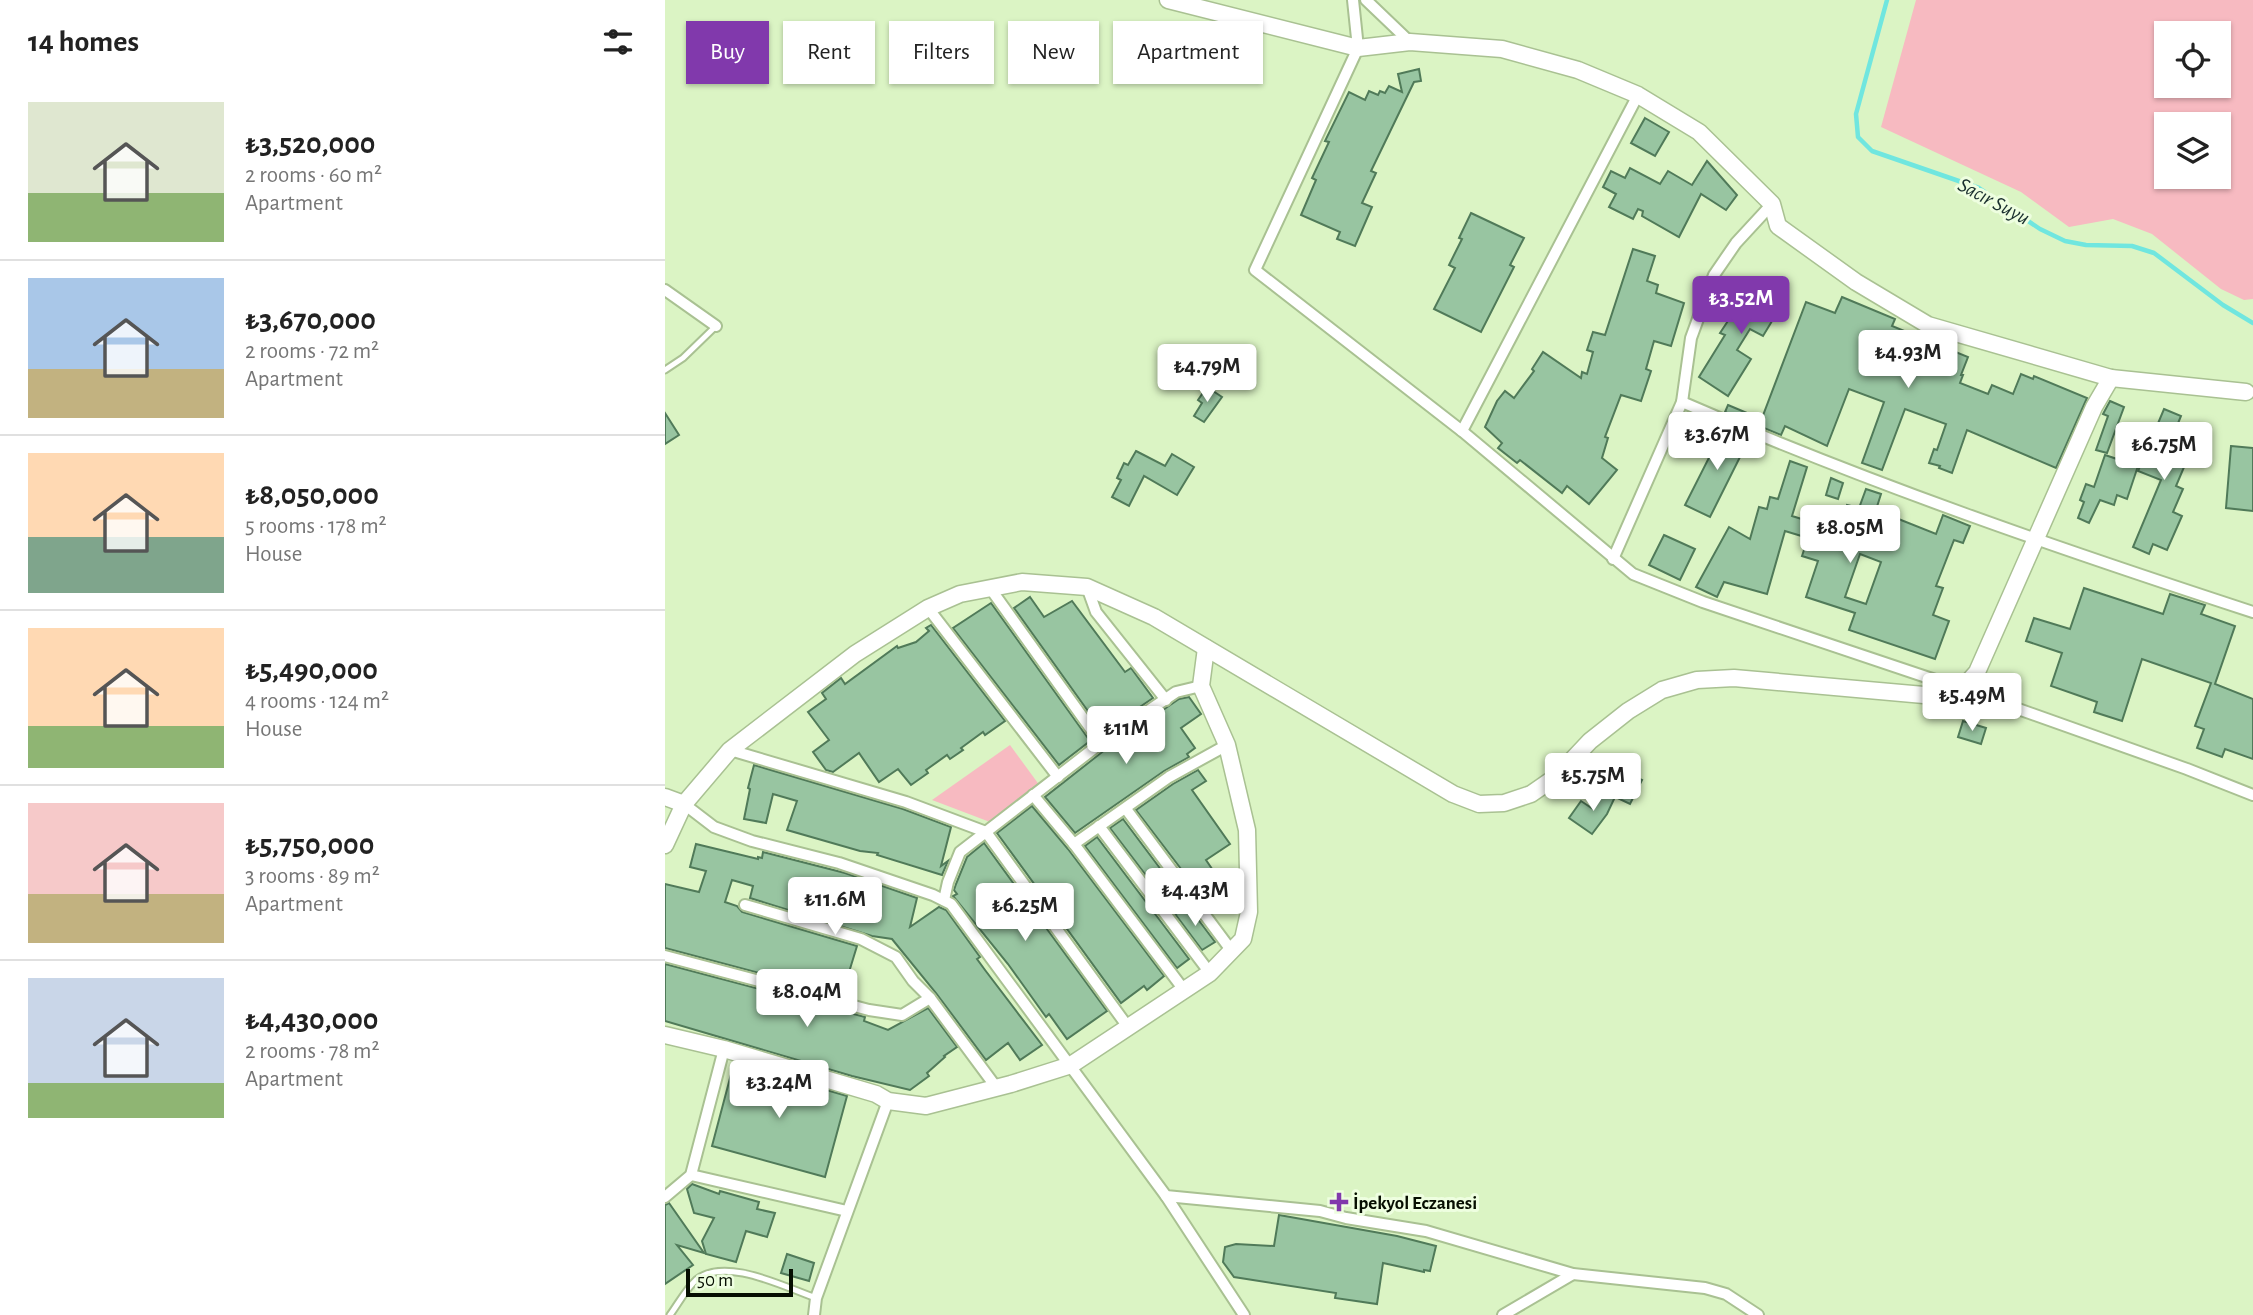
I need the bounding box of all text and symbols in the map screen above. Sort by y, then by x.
chip: Buy [686,21,769,84]
chip: Rent [783,21,875,84]
chip: Filters [889,21,994,84]
chip: New [1008,21,1099,84]
chip: Apartment [1113,21,1263,84]
map controls [2154,21,2231,189]
button: locate [2154,21,2231,98]
icon: filters [599,23,637,61]
text: 14 homes [28,27,139,57]
button: layers [2154,112,2231,189]
text: ₺3,520,000 [245,129,375,159]
icon: home [84,130,168,214]
text: 2 rooms · 60 m² [245,164,382,187]
water label: Sacır Suyu [1955,174,2033,229]
text: Apartment [245,192,343,215]
pin: ₺3.52M [1684,276,1798,336]
text: ₺3.52M [1708,287,1774,310]
text: ₺3,670,000 [245,305,376,335]
icon: home [84,306,168,390]
pin: ₺4.93M [1851,330,1965,390]
text: 2 rooms · 72 m² [245,340,379,363]
text: ₺4.93M [1874,341,1942,364]
pin: ₺4.79M [1150,344,1264,404]
text: ₺4.79M [1173,355,1241,378]
text: Apartment [245,368,343,391]
pin: ₺3.67M [1660,412,1774,472]
pin: ₺6.75M [2107,422,2221,482]
text: ₺3.67M [1684,423,1750,446]
text: ₺6.75M [2131,433,2197,456]
text: ₺8,050,000 [245,480,379,510]
icon: home [84,481,168,565]
pin: ₺8.05M [1793,505,1907,565]
text: 5 rooms · 178 m² [245,515,387,538]
text: ₺8.05M [1816,516,1884,539]
text: House [245,543,302,566]
text: ₺5,490,000 [245,655,378,685]
icon: home [84,656,168,740]
pin: ₺5.49M [1915,674,2029,733]
text: ₺5.49M [1938,684,2006,707]
text: 4 rooms · 124 m² [245,690,389,713]
pin: ₺11M [1085,706,1167,766]
text: ₺11M [1103,717,1149,740]
text: House [245,718,302,741]
pin: ₺5.75M [1536,754,1650,813]
text: ₺5.75M [1561,764,1625,787]
text: ₺5,750,000 [245,830,374,860]
icon: home [84,831,168,915]
text: 3 rooms · 89 m² [245,865,380,888]
pin: ₺4.43M [1138,869,1252,928]
pin: ₺11.6M [778,878,892,937]
text: ₺4.43M [1161,879,1229,902]
pin: ₺6.25M [968,884,1082,943]
text: ₺11.6M [804,888,866,911]
text: Apartment [245,893,343,916]
text: ₺6.25M [992,894,1058,917]
pin: ₺8.04M [750,970,864,1029]
text: ₺8.04M [772,980,842,1003]
text: ₺4,430,000 [245,1005,379,1035]
icon: home [84,1006,168,1090]
text: 2 rooms · 78 m² [245,1040,380,1063]
pin: ₺3.24M [722,1060,836,1120]
text: Apartment [245,1068,343,1091]
text: ₺3.24M [746,1071,812,1094]
place label: İpekyol Eczanesi [1353,1192,1477,1213]
marker: İpekyol Eczanesi [1331,1194,1347,1210]
scale bar [686,1266,793,1298]
text: 50 m [697,1271,733,1290]

